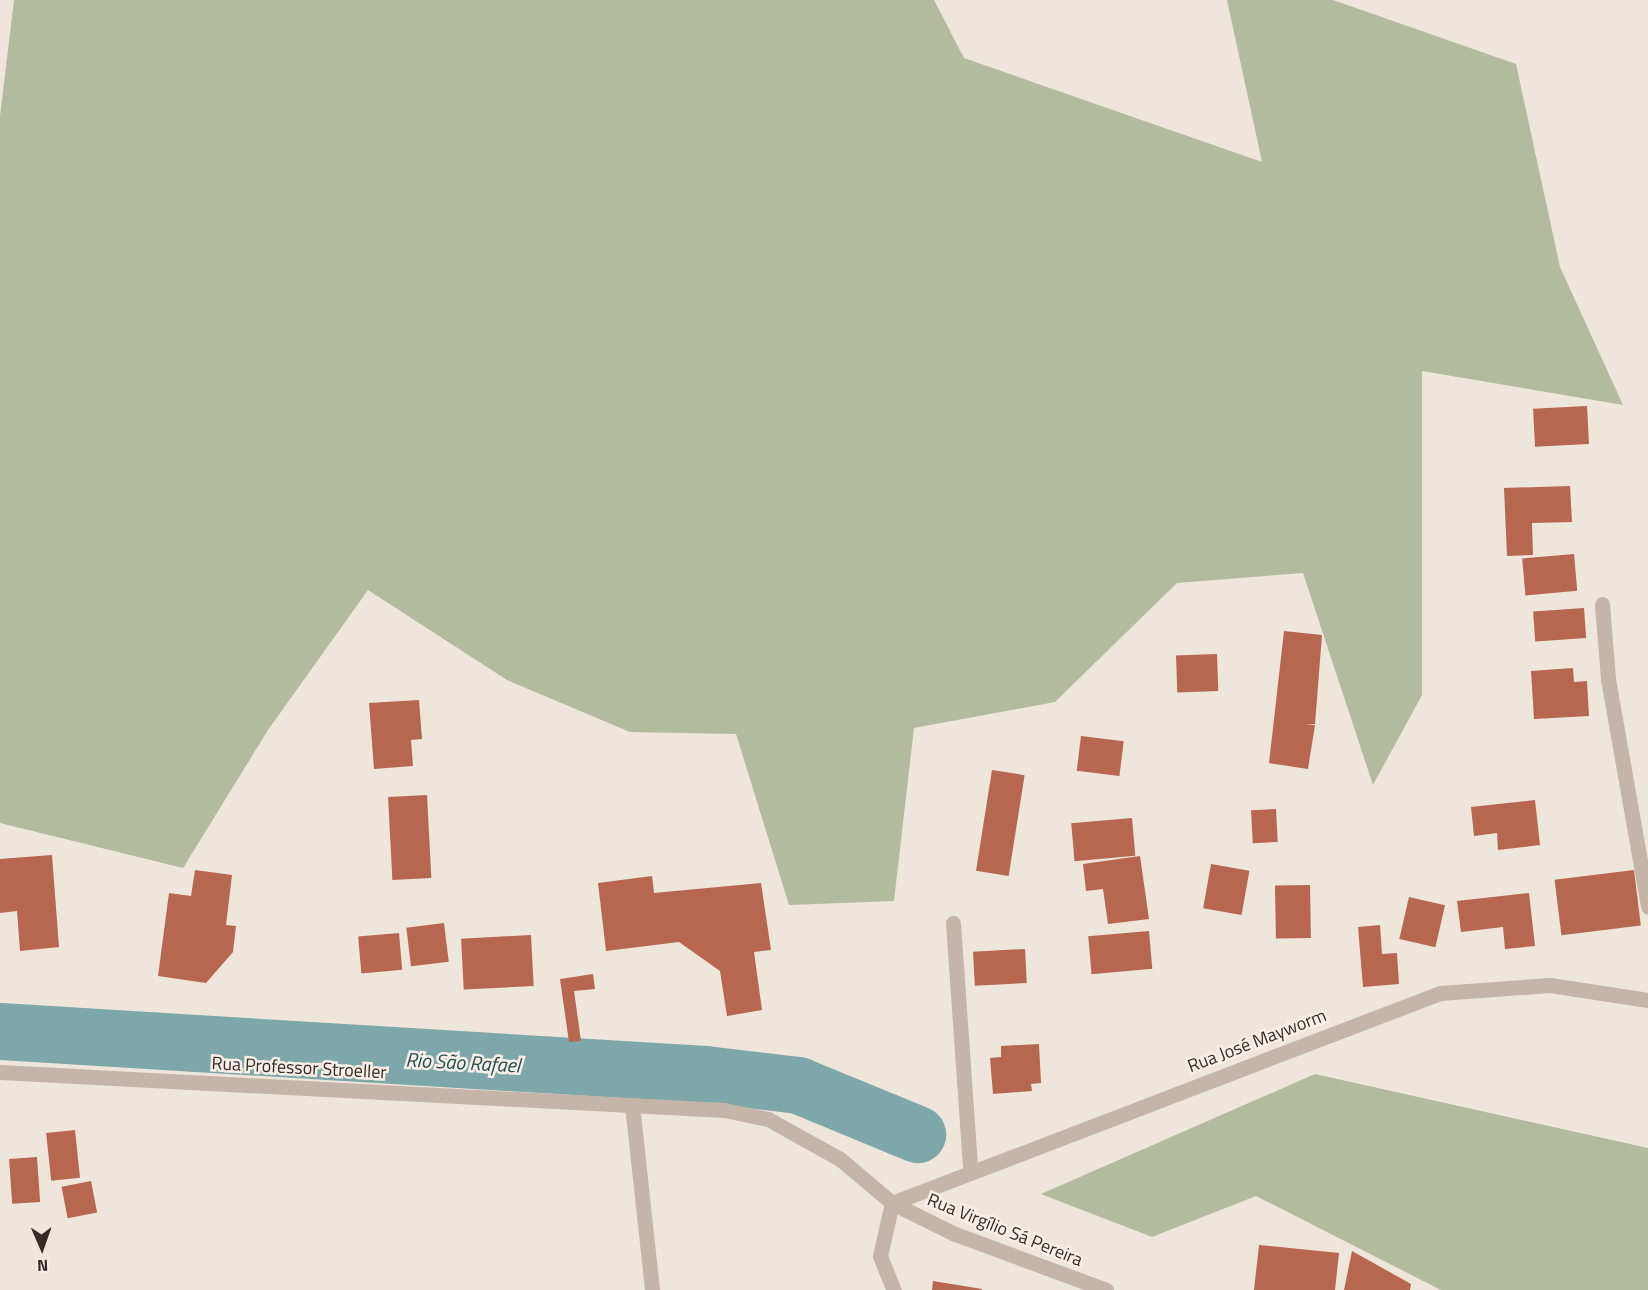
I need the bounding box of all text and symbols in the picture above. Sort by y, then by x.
street label: Rua José Mayworm [1185,1005,1329,1077]
water label: Rio São Rafael [405,1047,521,1077]
street label: Rua Professor Stroeller [211,1053,387,1083]
street label: Rua Virgílio Sá Pereira [924,1189,1086,1271]
north arrow [12,1218,72,1278]
text: N [37,1254,49,1278]

